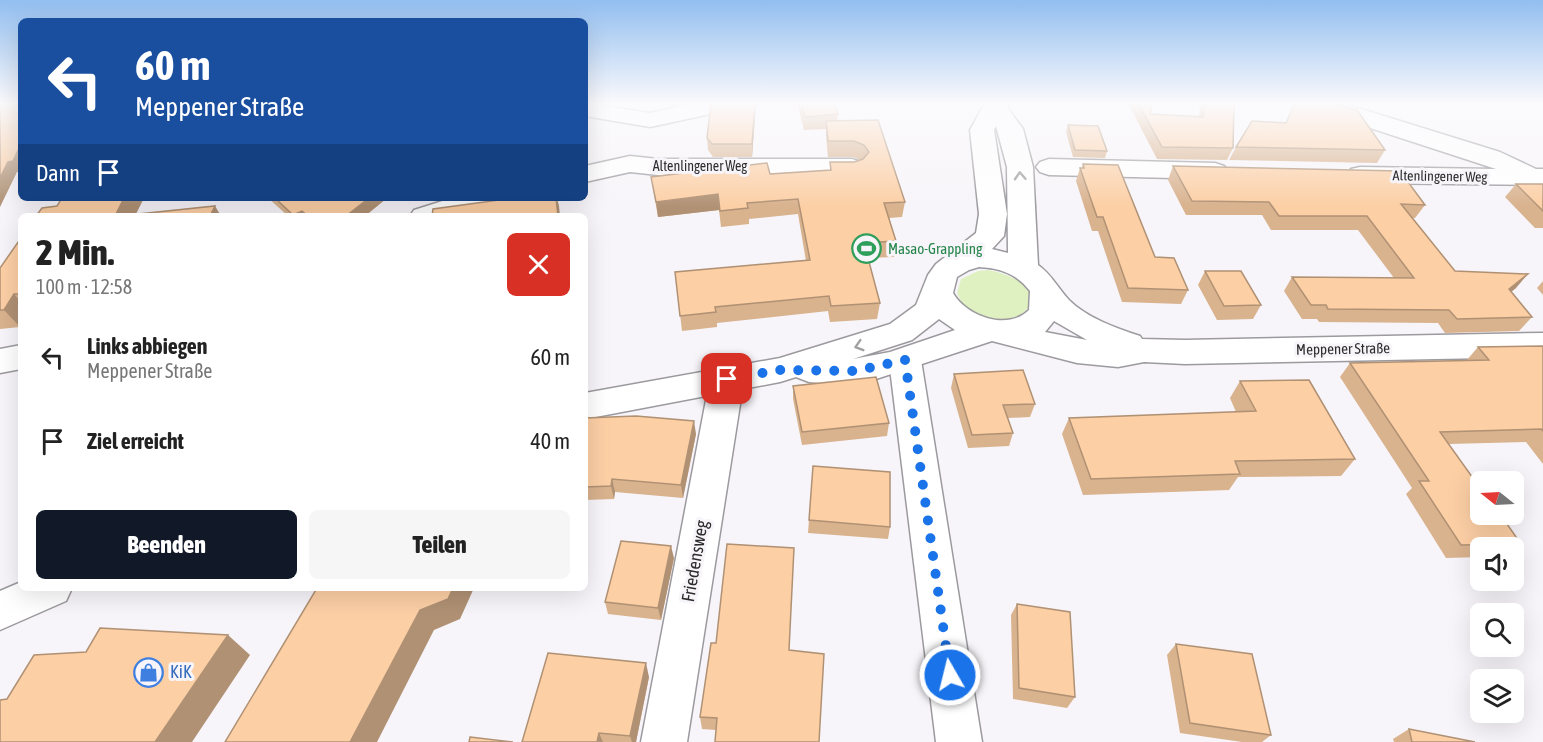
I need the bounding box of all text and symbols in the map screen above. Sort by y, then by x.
text: 60 m [135,41,210,89]
icon: left [36,42,114,120]
text: Meppener Straße [135,91,304,122]
icon: arrive [92,156,125,189]
street label: Altenlingener Weg [653,158,747,174]
text: Dann [36,160,80,186]
street label: Altenlingener Weg [1393,167,1487,185]
one-way arrow [1014,171,1027,181]
text: 2 Min. [36,231,114,273]
button: close [507,233,570,296]
sports icon: Masao-Grappling [851,233,883,265]
place label: Masao-Grappling [888,240,983,257]
text: 100 m · 12:58 [36,275,132,298]
text: Links abbiegen [87,333,208,359]
one-way arrow [854,338,864,351]
street label: Meppener Straße [1296,339,1390,358]
icon: left [36,341,69,374]
text: 60 m [530,344,570,370]
pin [701,353,752,404]
text: Meppener Straße [87,359,212,382]
icon: arrive [710,362,743,395]
icon: arrive [36,425,69,458]
text: Ziel erreicht [87,428,184,454]
text: 40 m [530,428,570,454]
north arrow [1470,471,1524,525]
map controls [1470,471,1524,723]
button: Beenden [36,510,297,579]
button: Teilen [309,510,570,579]
street label: Friedensweg [677,518,712,603]
button: sound [1470,537,1524,591]
button: search [1470,603,1524,657]
position arrow [918,643,982,707]
shop icon: KiK [133,656,165,688]
place label: KiK [170,661,192,682]
button: layers [1470,669,1524,723]

